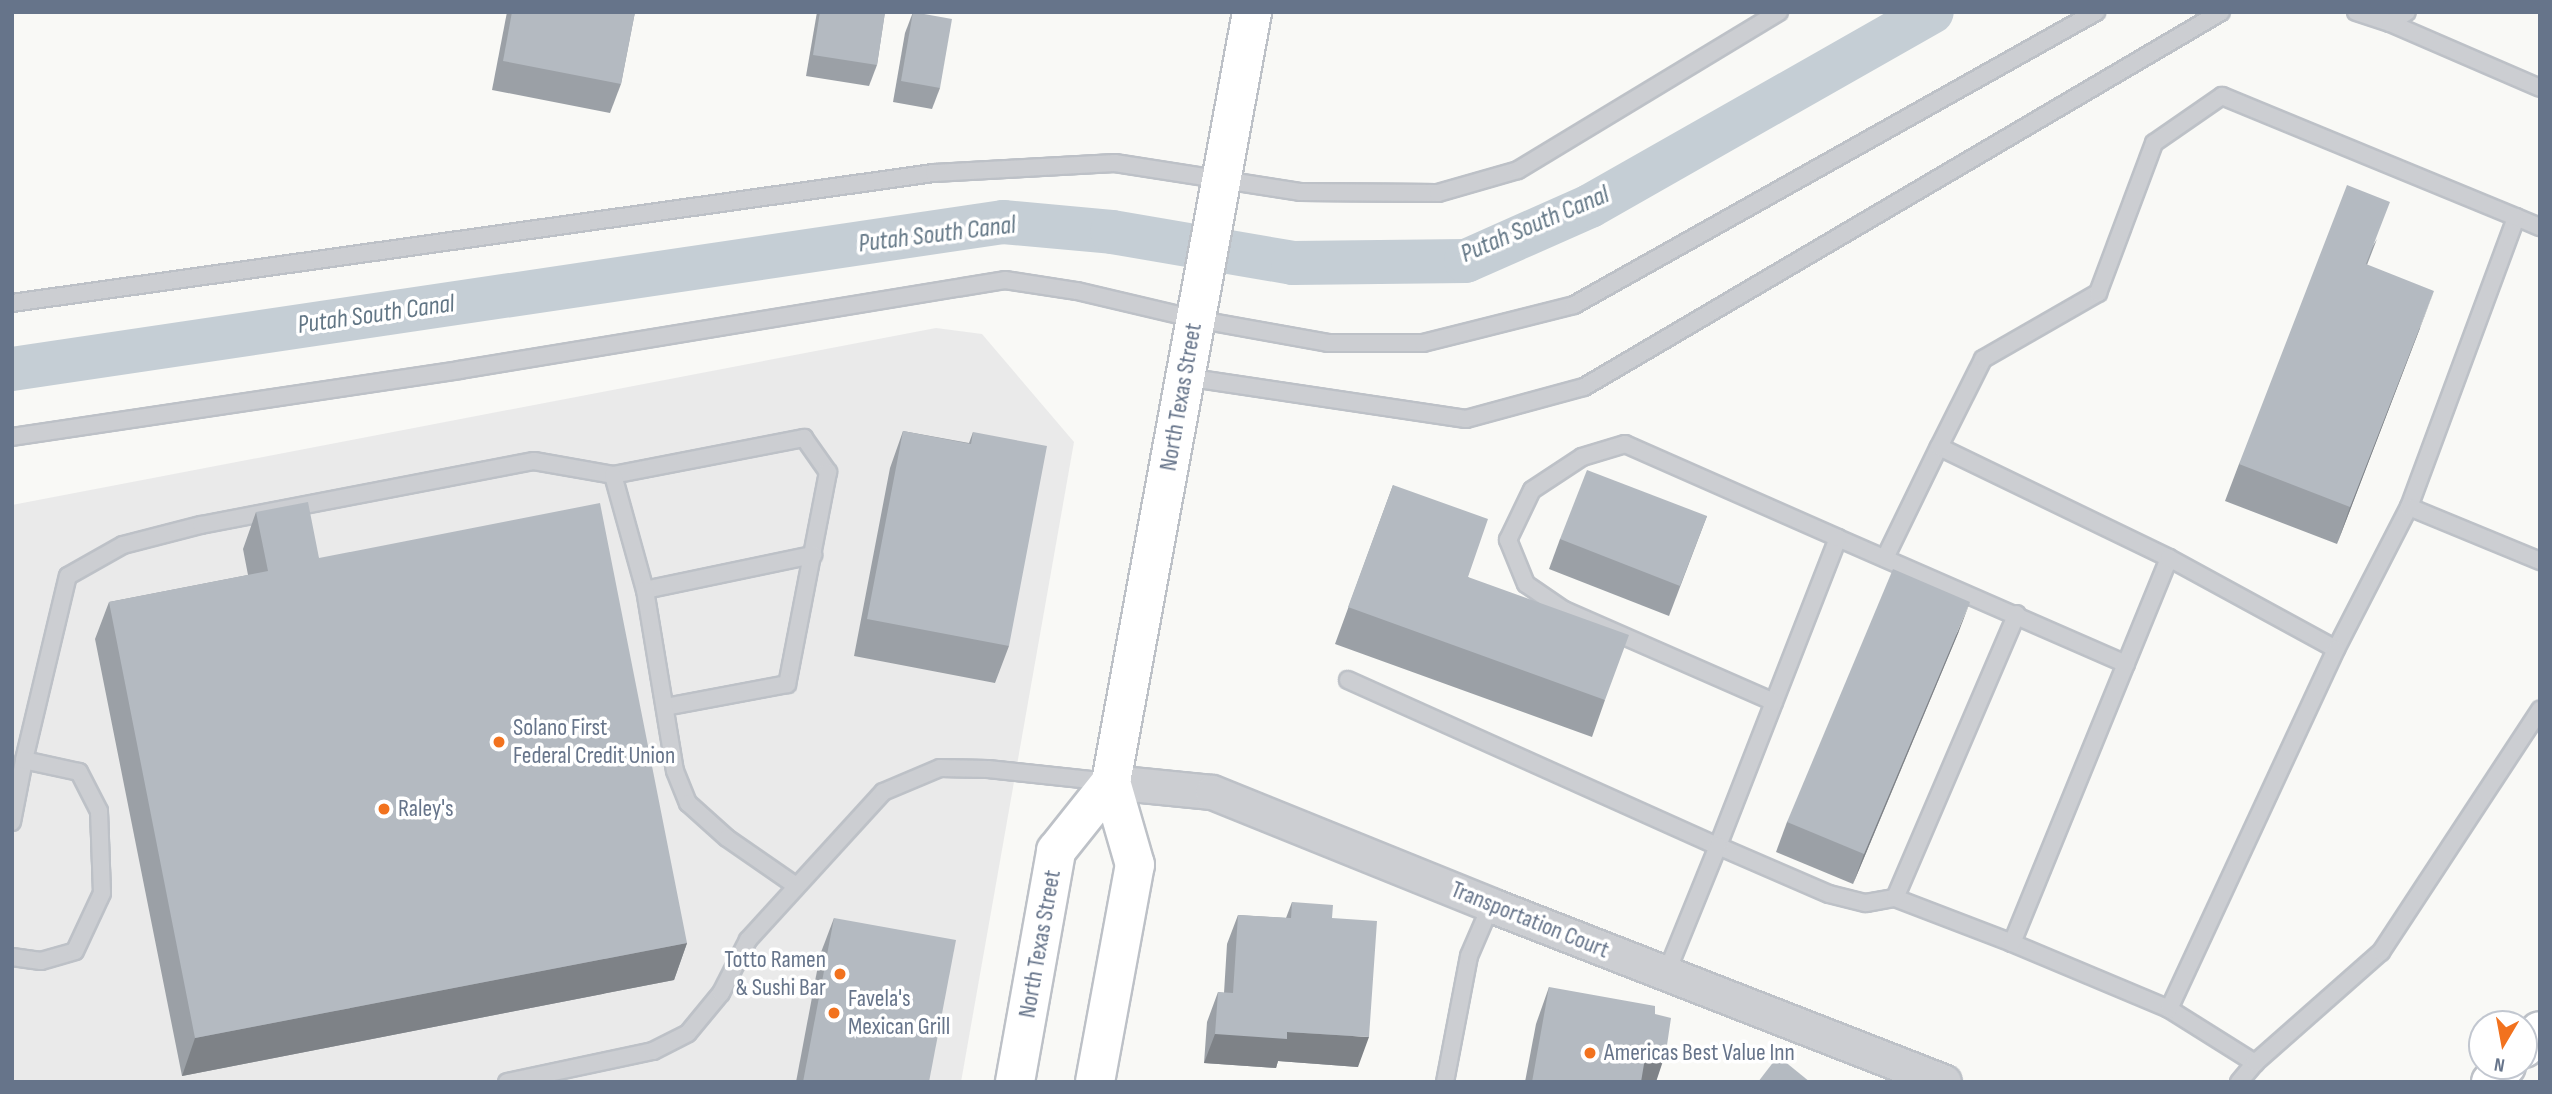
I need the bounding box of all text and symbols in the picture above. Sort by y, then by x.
water label: Putah South Canal [1456,180,1614,270]
water label: Putah South Canal [857,210,1017,260]
water label: Putah South Canal [296,289,456,341]
street label: North Texas Street [1154,321,1208,473]
place label: Solano First Federal Credit Union [513,714,675,770]
marker: Solano First Federal Credit Union [491,734,507,750]
place label: Raley's [398,795,454,823]
marker: Raley's [376,801,392,817]
street label: North Texas Street [1013,868,1067,1020]
street label: Transportation Court [1447,875,1613,965]
place label: Totto Ramen & Sushi Bar [724,946,826,1002]
marker: Totto Ramen & Sushi Bar [832,966,848,982]
place label: Favela's Mexican Grill [848,985,950,1041]
marker: Favela's Mexican Grill [826,1005,842,1021]
north arrow [2468,1010,2538,1080]
place label: Americas Best Value Inn [1604,1039,1795,1067]
marker: Americas Best Value Inn [1582,1045,1598,1061]
text: N [2493,1052,2507,1076]

